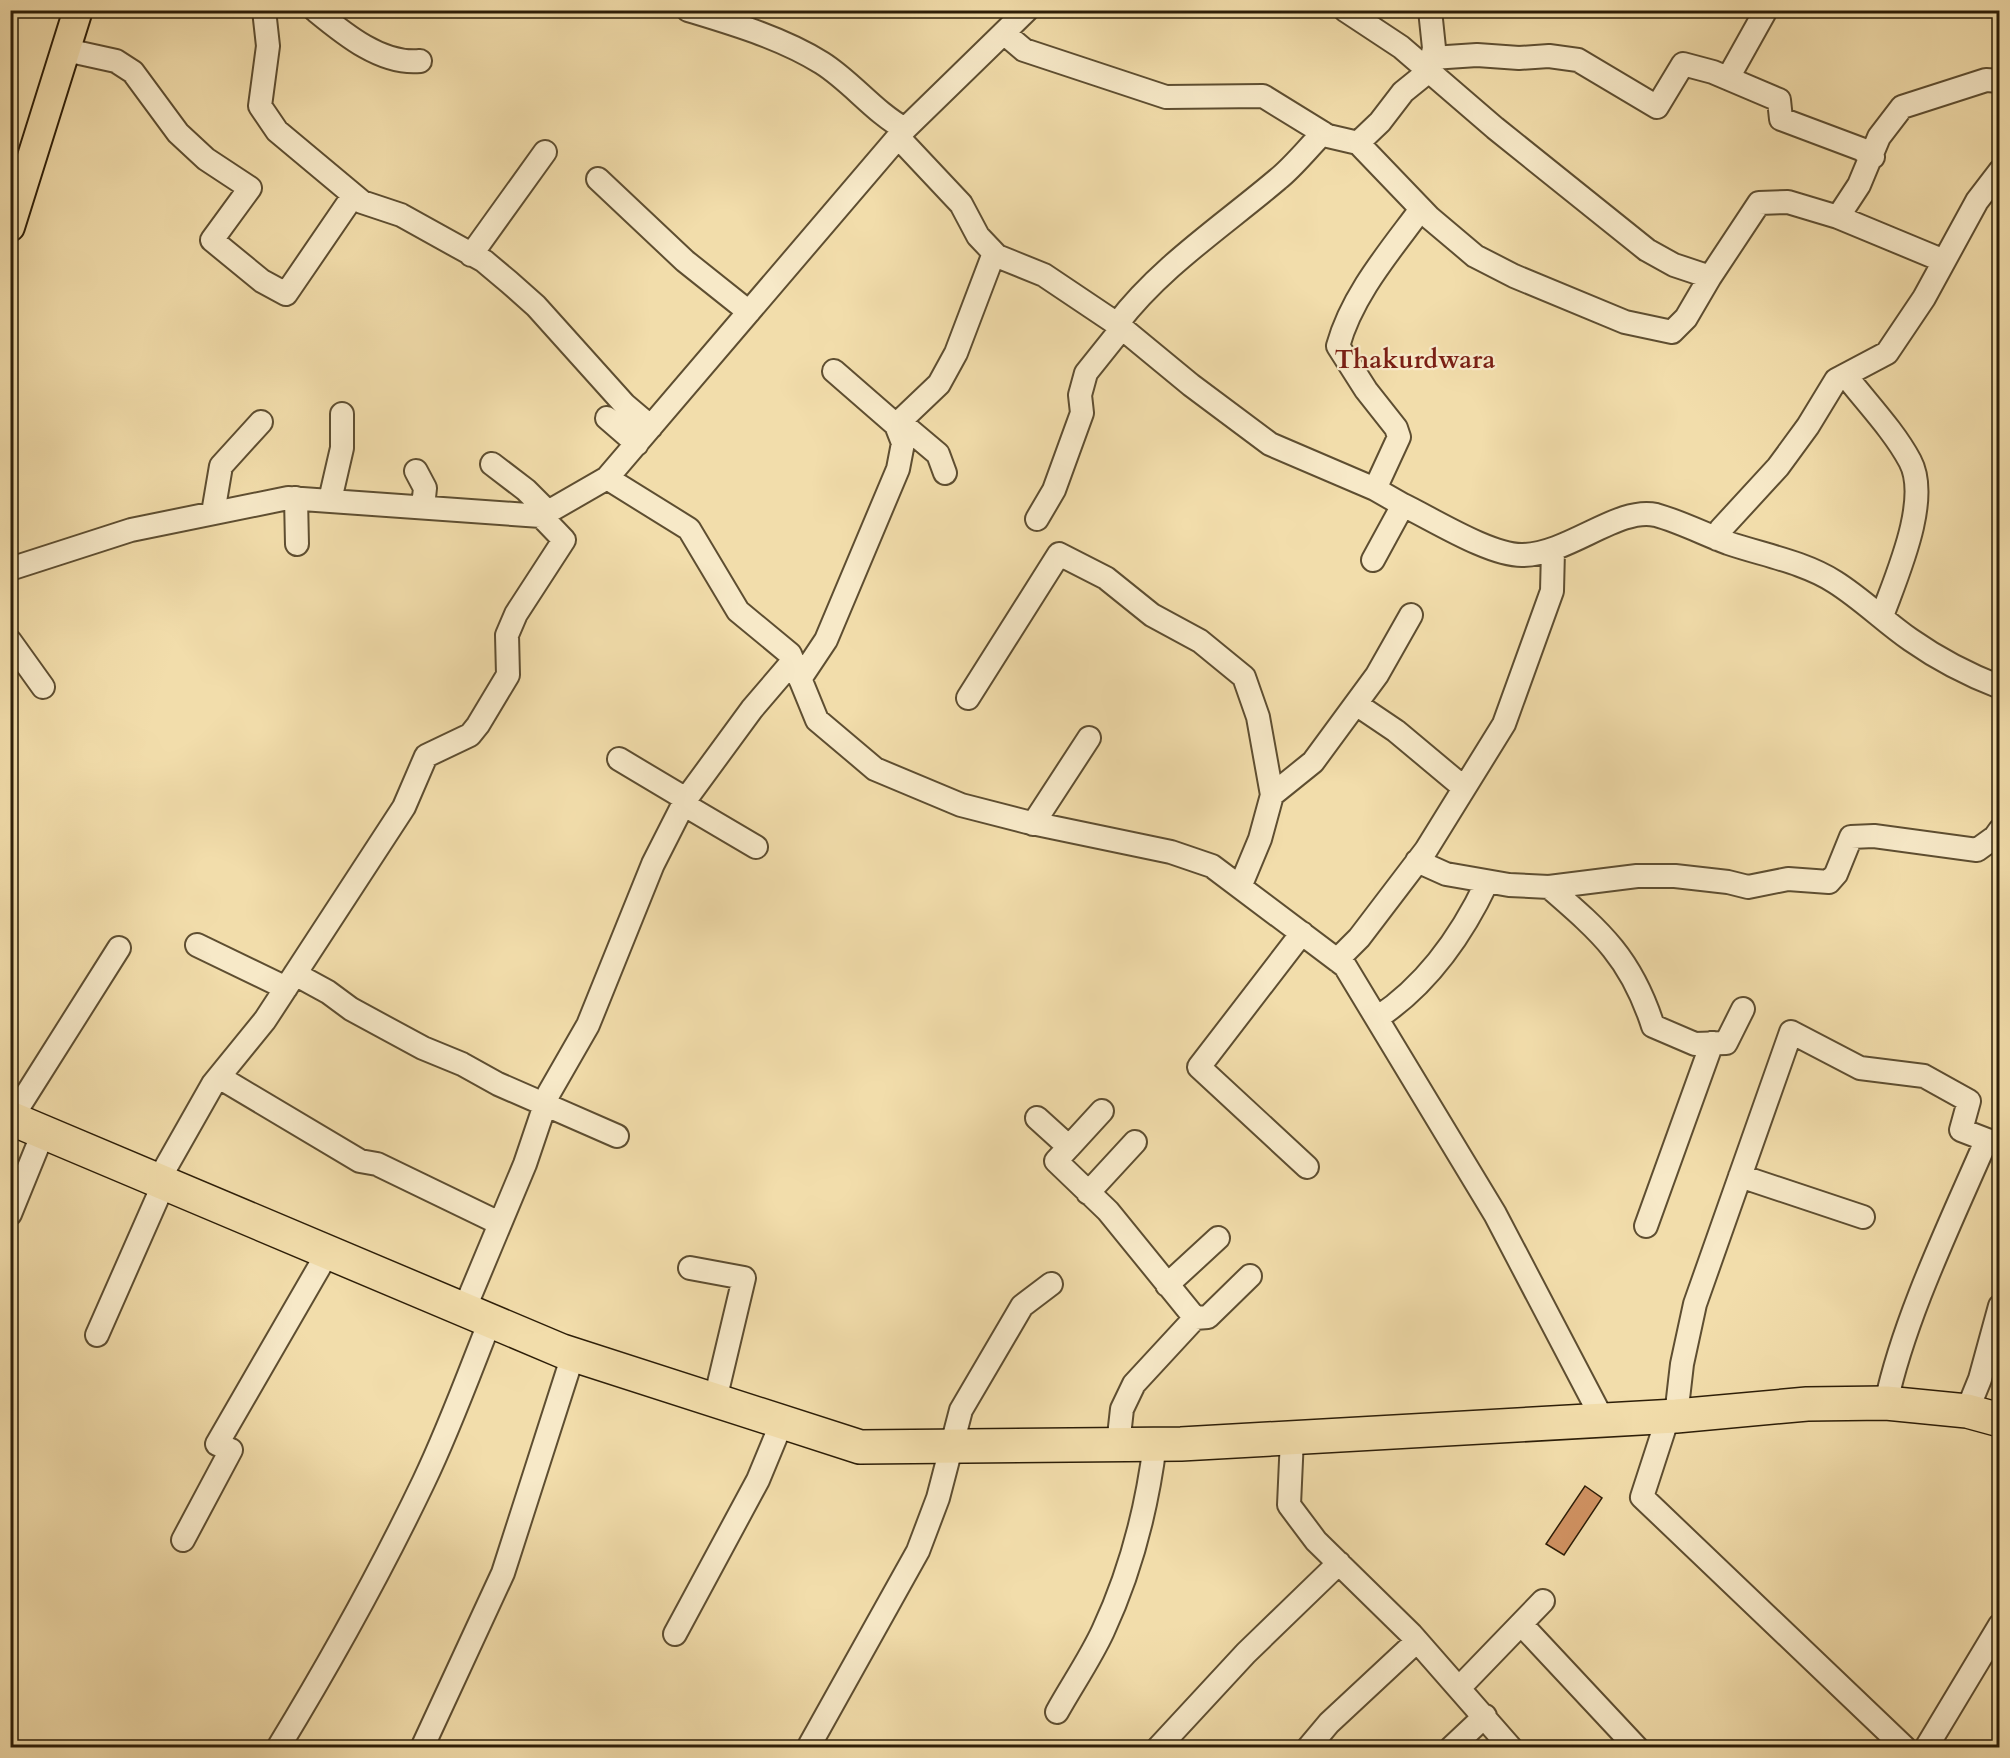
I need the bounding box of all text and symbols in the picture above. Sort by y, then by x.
district label: Thakurdwara [1335,342,1496,377]

